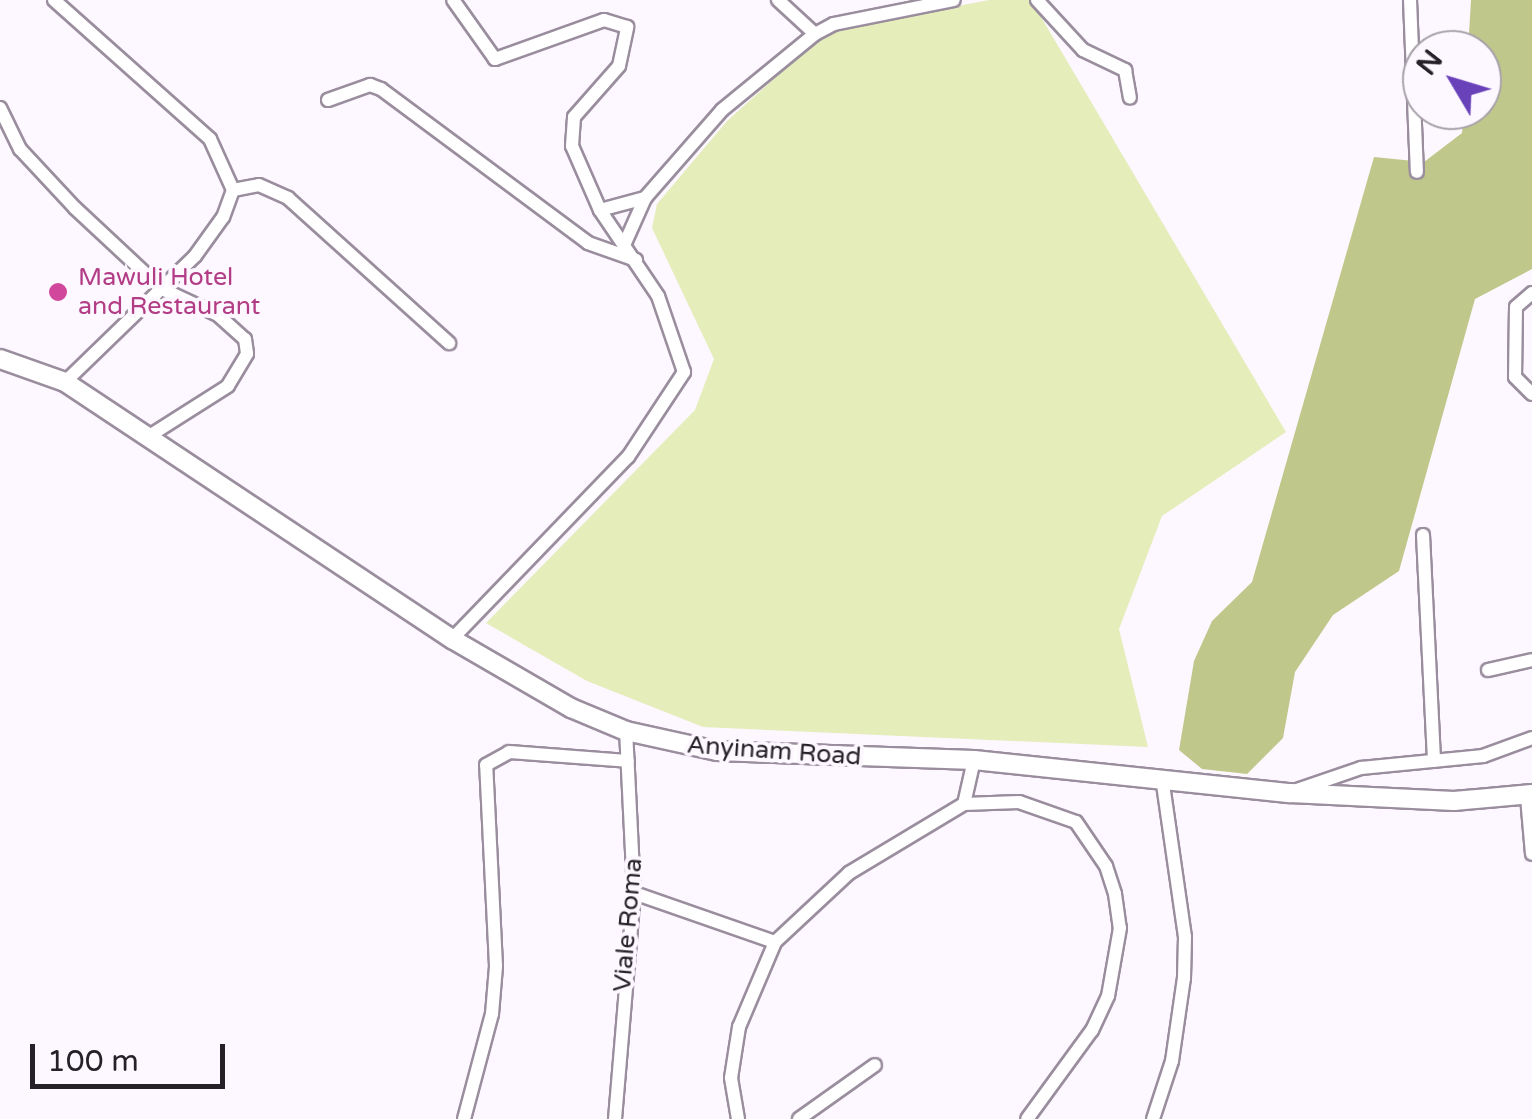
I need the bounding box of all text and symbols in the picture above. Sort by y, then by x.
north arrow [1402,30,1502,130]
text: N [1410,43,1450,82]
place label: Mawuli Hotel and Restaurant [78,263,260,322]
marker: Mawuli Hotel and Restaurant [47,281,69,303]
street label: Anyinam Road [686,730,862,772]
street label: Viale Roma [607,857,649,993]
scale bar [35,1024,230,1086]
text: 100 m [47,1043,139,1080]

